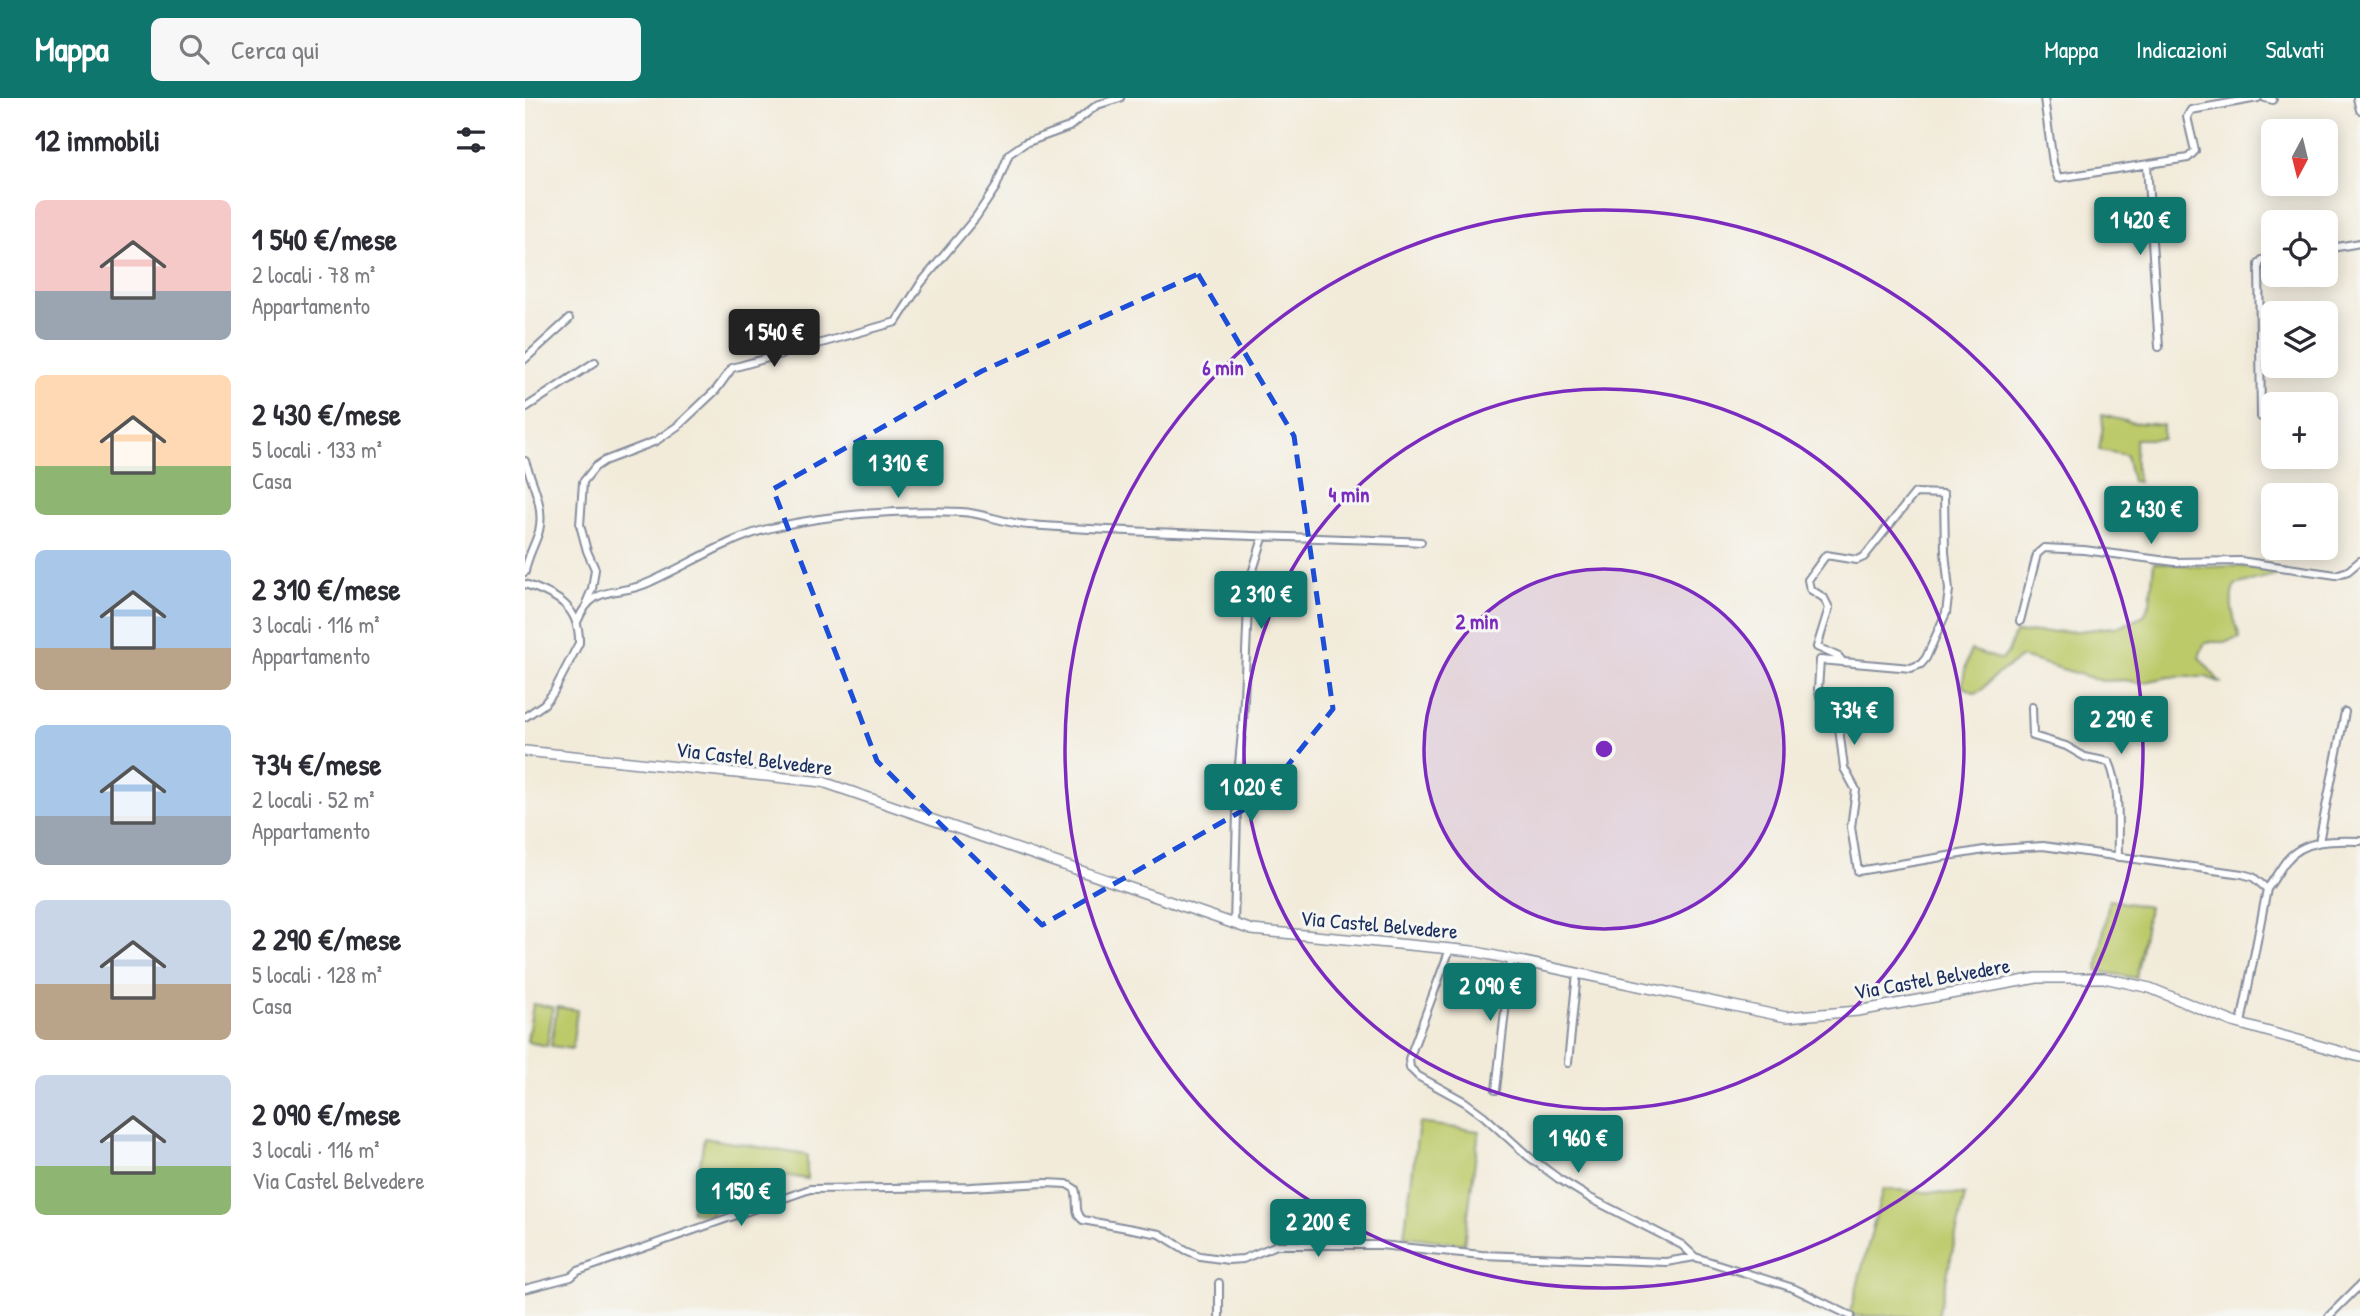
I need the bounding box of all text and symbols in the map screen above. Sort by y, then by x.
search box [151,18,641,81]
text: Mappa [35,27,109,71]
icon: search [175,30,213,68]
text: Cerca qui [231,32,320,67]
text: Mappa [2044,33,2098,65]
text: Indicazioni [2136,33,2228,65]
text: Salvati [2266,33,2325,65]
north arrow [2261,119,2338,196]
map controls [2261,119,2338,560]
text: 12 immobili [35,120,160,160]
icon: filters [452,121,490,159]
pin: 1 420 € [2075,198,2205,257]
text: 1 420 € [2110,204,2170,235]
button: locate [2261,210,2338,287]
text: 1 540 €/mese [252,219,397,259]
icon: home [91,228,175,312]
text: 2 locali · 78 m² [252,259,375,290]
text: Appartamento [252,290,370,321]
button: layers [2261,301,2338,378]
pin: 1 540 € [709,310,839,369]
text: 1 540 € [745,316,803,347]
text: 6 min [1202,353,1244,382]
button: + [2261,392,2338,469]
text: 2 430 €/mese [252,394,401,434]
icon: home [91,403,175,487]
text: 5 locali · 133 m² [252,434,382,465]
pin: 1 310 € [833,440,963,500]
text: 1 310 € [869,447,927,478]
text: Casa [252,465,292,496]
text: 4 min [1328,480,1370,509]
button: − [2261,483,2338,560]
pin: 2 430 € [2086,486,2216,546]
text: 2 430 € [2120,493,2182,524]
text: 2 310 €/mese [252,569,401,609]
pin: 2 310 € [1196,572,1326,631]
icon: home [91,578,175,662]
text: 2 310 € [1230,578,1292,609]
text: 2 min [1455,607,1499,636]
text: 3 locali · 116 m² [252,609,379,640]
text: Appartamento [252,640,370,671]
pin: 734 € [1805,688,1903,747]
text: 734 € [1831,694,1877,725]
pin: 2 290 € [2056,696,2186,756]
text: 2 290 € [2090,703,2152,734]
street label: Via Castel Belvedere [674,735,834,783]
centre of rings [1592,737,1616,761]
text: 734 €/mese [252,744,381,784]
icon: home [91,753,175,837]
pin: 1 020 € [1186,764,1316,824]
text: 1 020 € [1220,771,1282,802]
text: 2 locali · 52 m² [252,784,375,815]
text: Appartamento [252,815,370,846]
street label: Via Castel Belvedere [1299,903,1459,946]
text: 2 290 €/mese [252,919,401,959]
icon: home [91,928,175,1012]
street label: Via Castel Belvedere [1852,951,2012,1006]
text: 5 locali · 128 m² [252,959,382,990]
pin: 2 090 € [1425,964,1555,1023]
text: 2 090 € [1459,970,1521,1001]
text: Casa [252,990,292,1021]
text: 2 090 €/mese [252,1094,401,1134]
icon: home [91,1103,175,1187]
pin: 1 960 € [1513,1116,1643,1175]
text: 1 960 € [1549,1122,1607,1153]
text: 3 locali · 116 m² [252,1134,379,1165]
text: Via Castel Belvedere [252,1165,425,1196]
pin: 1 150 € [676,1168,806,1228]
text: 1 150 € [712,1175,770,1206]
pin: 2 200 € [1253,1200,1383,1259]
text: 2 200 € [1286,1206,1350,1237]

